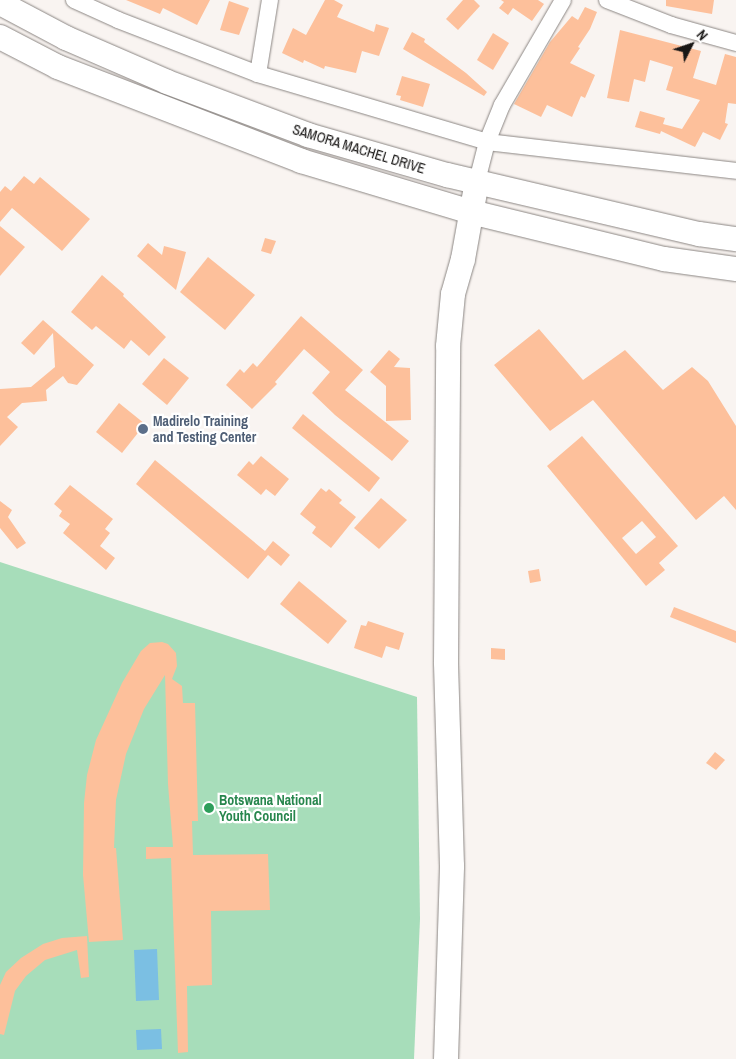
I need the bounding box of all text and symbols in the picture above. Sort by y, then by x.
north arrow [666,20,716,70]
text: N [693,26,712,44]
street label: SAMORA MACHEL DRIVE [290,121,428,177]
place label: Madirelo Training and Testing Center [153,413,256,446]
marker: Madirelo Training and Testing Center [137,423,149,435]
place label: Botswana National Youth Council [219,792,322,824]
marker: Botswana National Youth Council [203,802,215,814]

